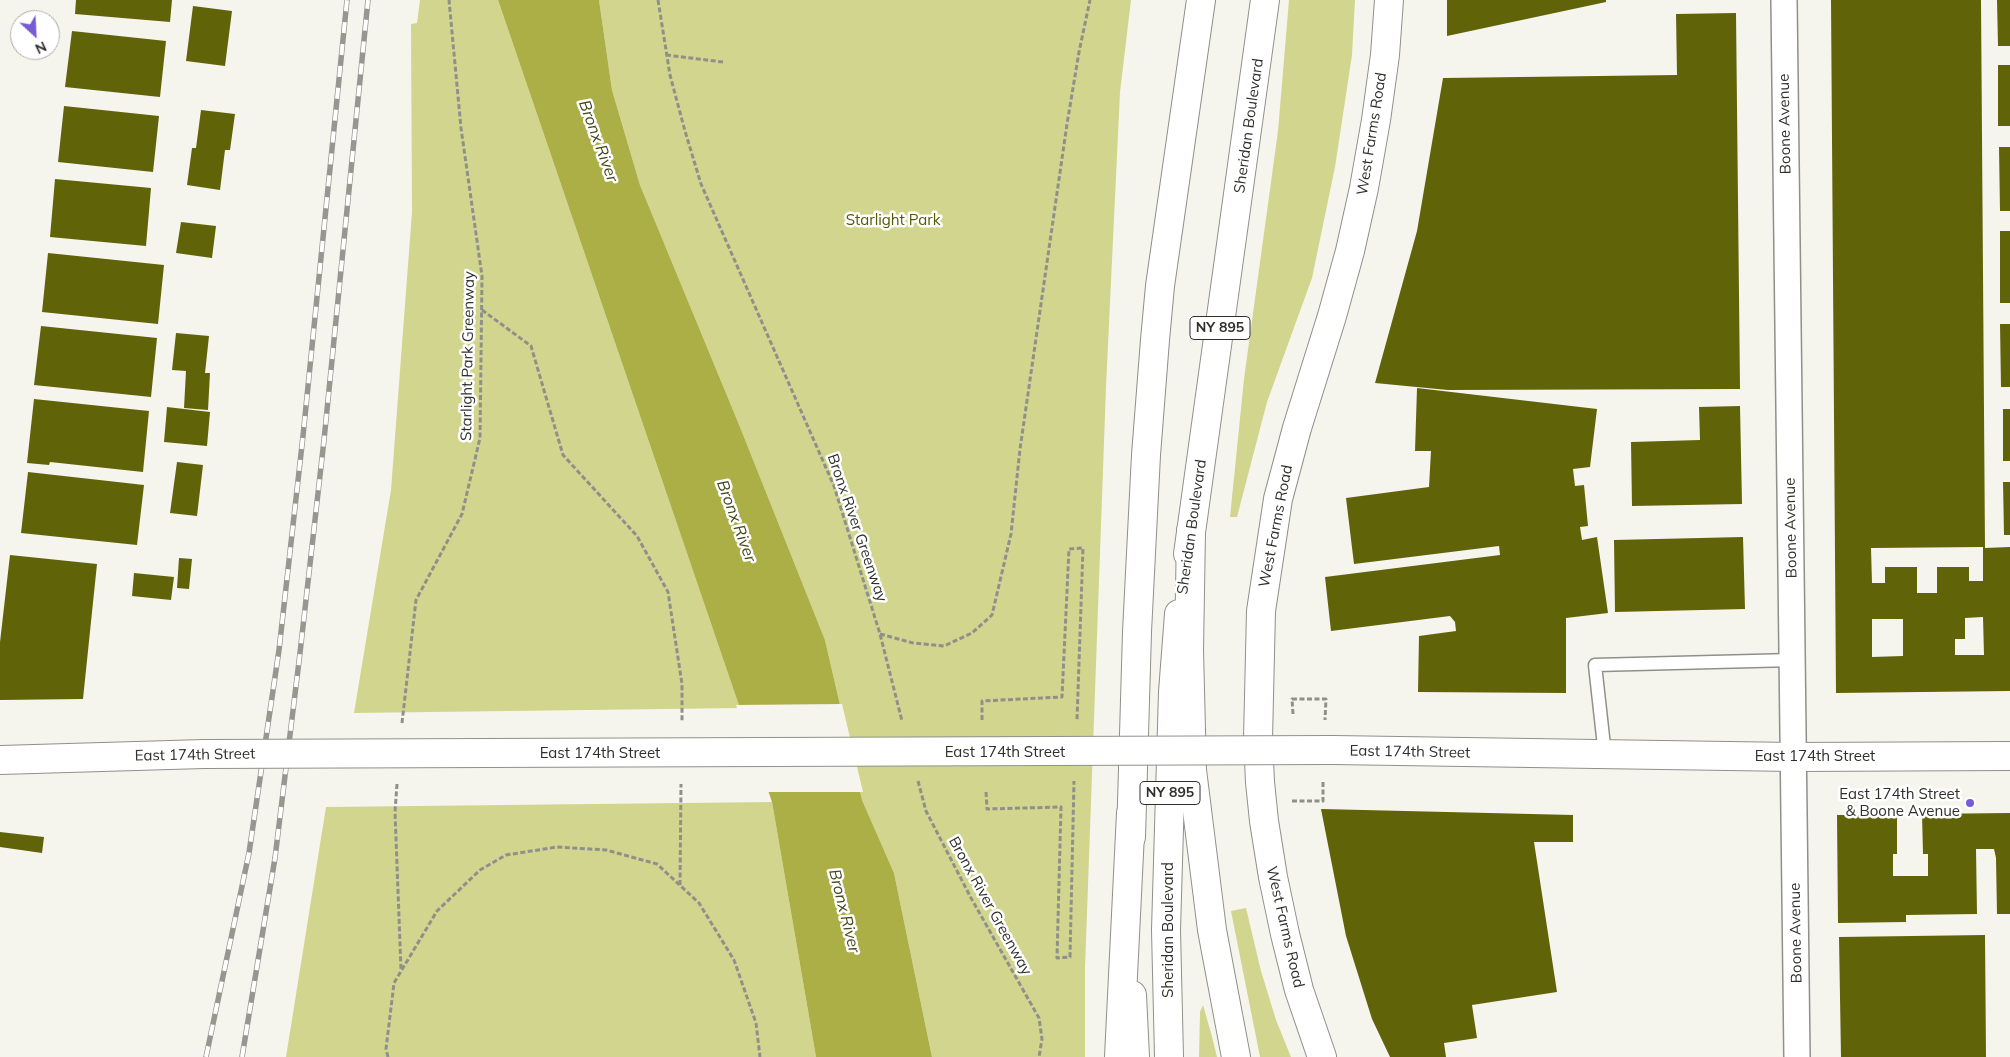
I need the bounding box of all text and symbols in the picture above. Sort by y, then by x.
north arrow [10,10,60,60]
text: N [32,37,50,58]
street label: Sheridan Boulevard [1231,57,1267,195]
street label: West Farms Road [1353,71,1391,197]
street label: Boone Avenue [1775,74,1795,174]
water label: Bronx River [574,97,622,185]
park label: Starlight Park [846,211,940,229]
street label: Starlight Park Greenway [458,271,478,441]
road number: NY 895 [1190,316,1250,339]
street label: Bronx River Greenway [823,452,891,604]
street label: Sheridan Boulevard [1174,458,1210,596]
street label: West Farms Road [1255,463,1297,589]
water label: Bronx River [712,477,760,565]
street label: Boone Avenue [1781,478,1801,578]
street label: East 174th Street [1350,742,1470,762]
street label: East 174th Street [945,743,1065,761]
street label: East 174th Street [540,744,660,762]
street label: East 174th Street [135,745,255,765]
street label: East 174th Street [1755,747,1875,765]
road number: NY 895 [1140,781,1200,804]
place label: East 174th Street & Boone Avenue [1839,785,1960,820]
marker: East 174th Street & Boone Avenue [1964,797,1976,809]
street label: Bronx River Greenway [944,834,1036,978]
street label: Sheridan Boulevard [1159,862,1177,998]
street label: West Farms Road [1262,864,1308,990]
water label: Bronx River [824,867,864,955]
street label: Boone Avenue [1786,883,1806,983]

